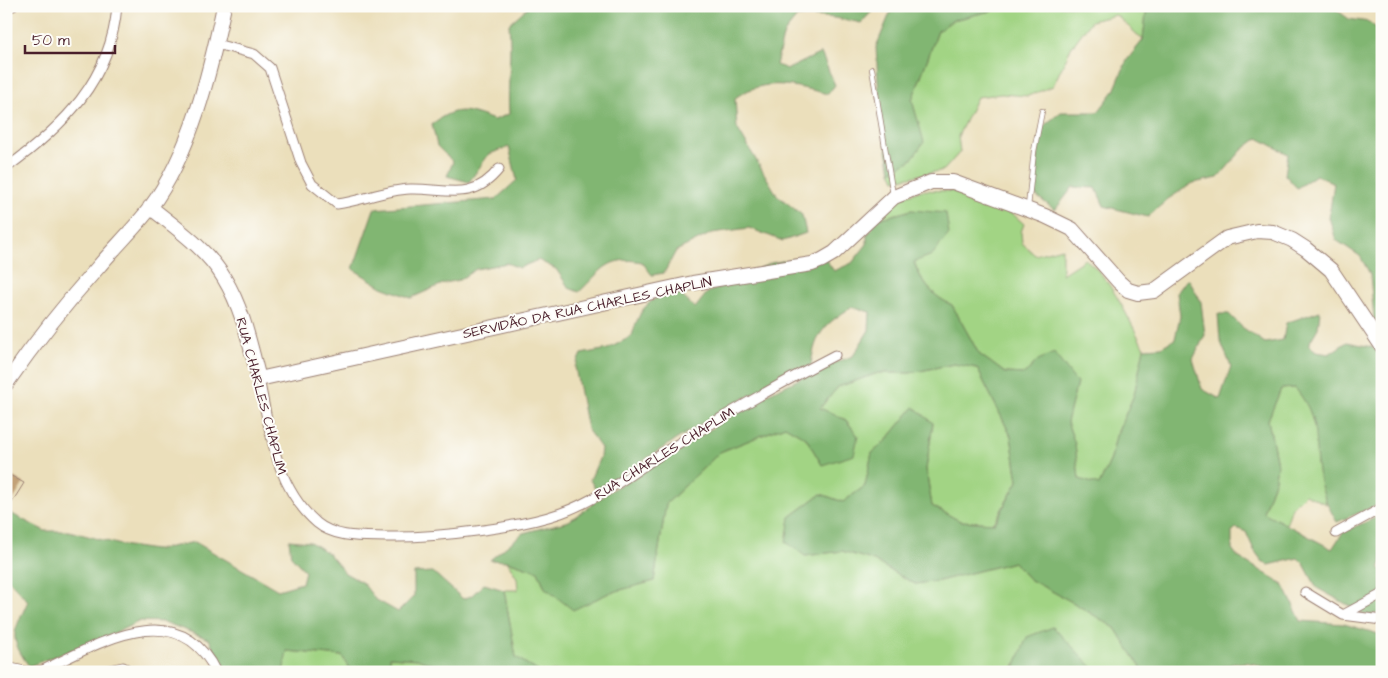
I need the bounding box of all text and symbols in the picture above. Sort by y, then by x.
scale bar [25,22,115,54]
text: 50 m [32,30,70,51]
street label: SERVIDÃO DA RUA CHARLES CHAPLIN [461,272,714,344]
street label: RUA CHARLES CHAPLIM [230,315,292,477]
street label: RUA CHARLES CHAPLIM [591,402,739,505]

